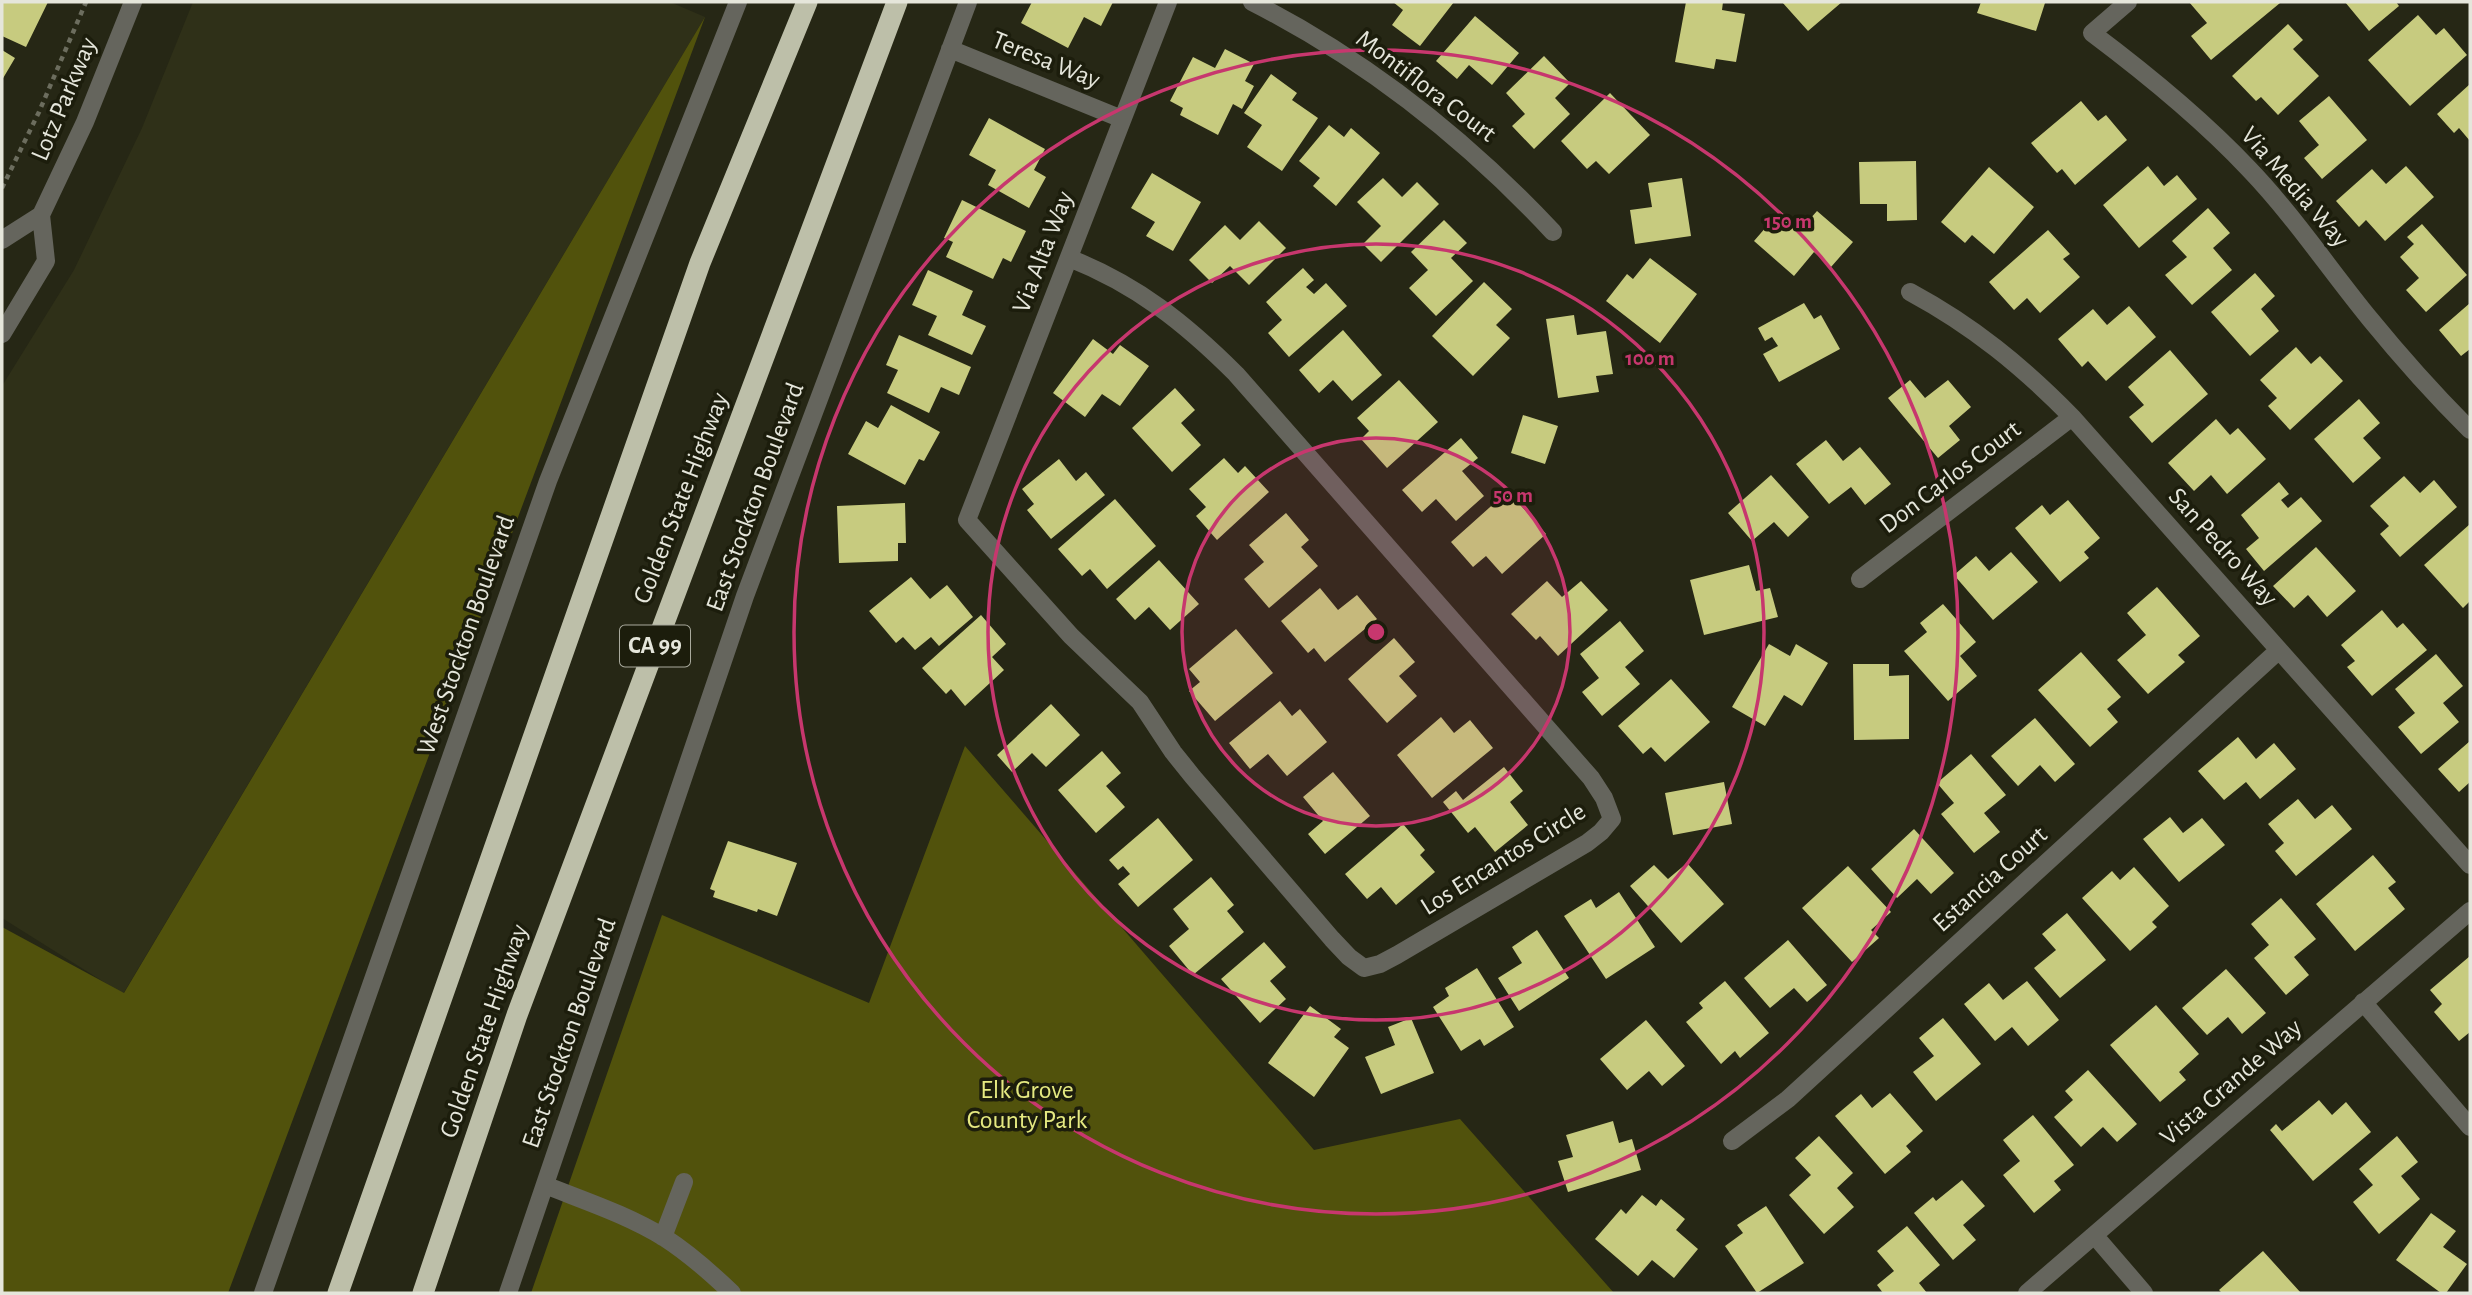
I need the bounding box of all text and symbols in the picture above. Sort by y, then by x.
street label: Montiflora Court [1351,25,1501,147]
street label: Teresa Way [988,27,1104,93]
street label: Lotz Parkway [26,33,102,165]
street label: Via Media Way [2236,122,2354,252]
street label: Via Alta Way [1008,188,1078,316]
text: 150 m [1764,211,1812,232]
text: 100 m [1625,348,1675,369]
street label: East Stockton Boulevard [701,379,809,615]
street label: Golden State Highway [629,389,733,607]
street label: Don Carlos Court [1875,416,2025,538]
street label: San Pedro Way [2163,483,2283,611]
text: 50 m [1493,485,1533,506]
street label: West Stockton Boulevard [413,512,519,758]
centre of rings [1364,620,1388,644]
road number: CA 99 [620,626,690,666]
street label: Los Encantos Circle [1416,798,1590,920]
street label: Estancia Court [1928,821,2052,937]
street label: East Stockton Boulevard [517,915,621,1151]
street label: Golden State Highway [435,921,533,1141]
street label: Vista Grande Way [2155,1014,2307,1150]
park label: Elk Grove County Park [967,1077,1088,1133]

